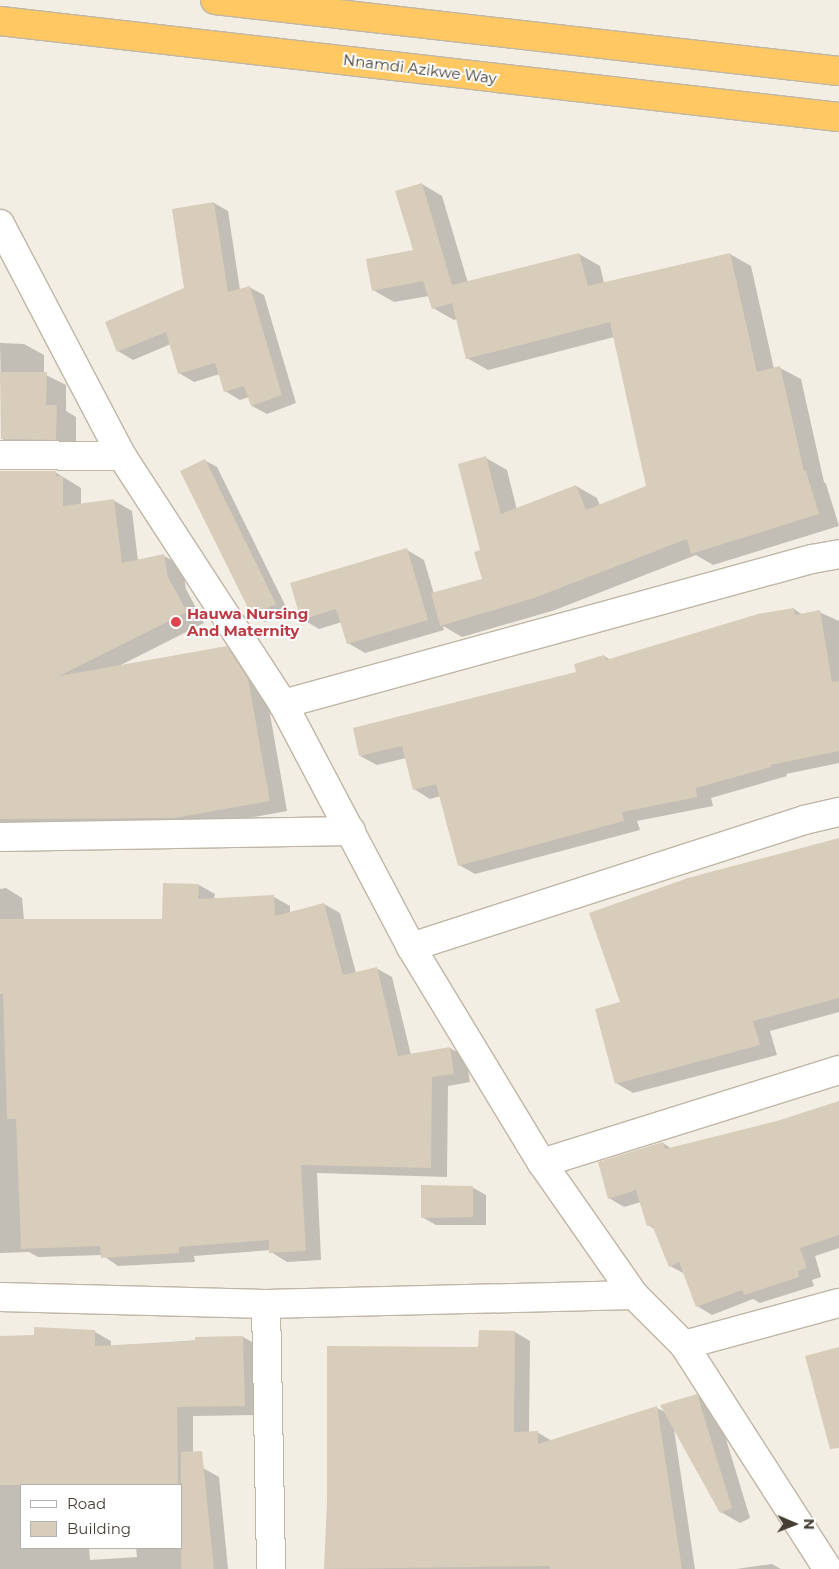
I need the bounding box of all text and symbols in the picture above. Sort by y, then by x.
street label: Nnamdi Azikwe Way [342,51,498,87]
place label: Hauwa Nursing And Maternity [187,604,308,639]
marker: Hauwa Nursing And Maternity [169,615,183,629]
legend [20,1484,182,1549]
text: Road [67,1494,106,1513]
north arrow [769,1499,819,1549]
text: N [800,1518,818,1530]
text: Building [67,1519,131,1538]

